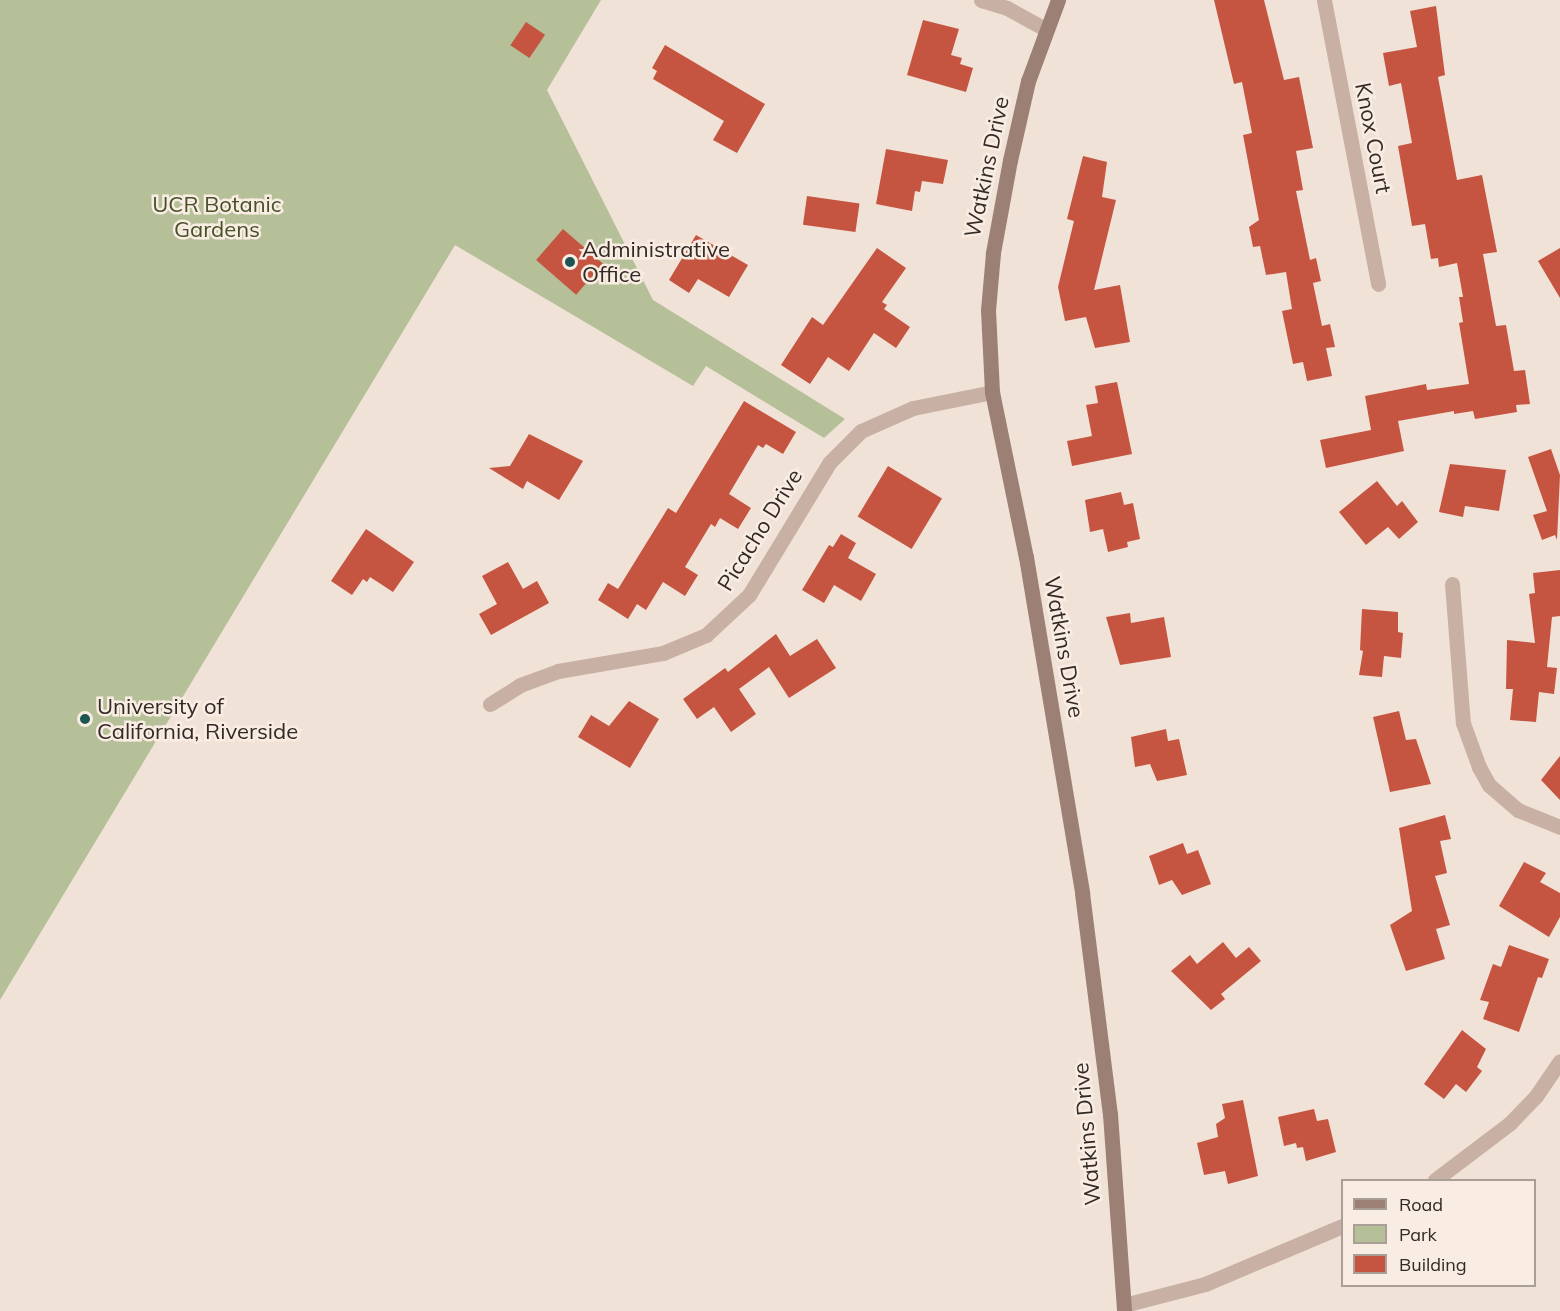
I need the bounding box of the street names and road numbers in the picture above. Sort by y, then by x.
street label: Knox Court [1349,80,1397,196]
street label: Watkins Drive [959,94,1015,240]
street label: Picacho Drive [712,464,808,596]
street label: Watkins Drive [1039,574,1089,720]
street label: Watkins Drive [1068,1061,1106,1207]

